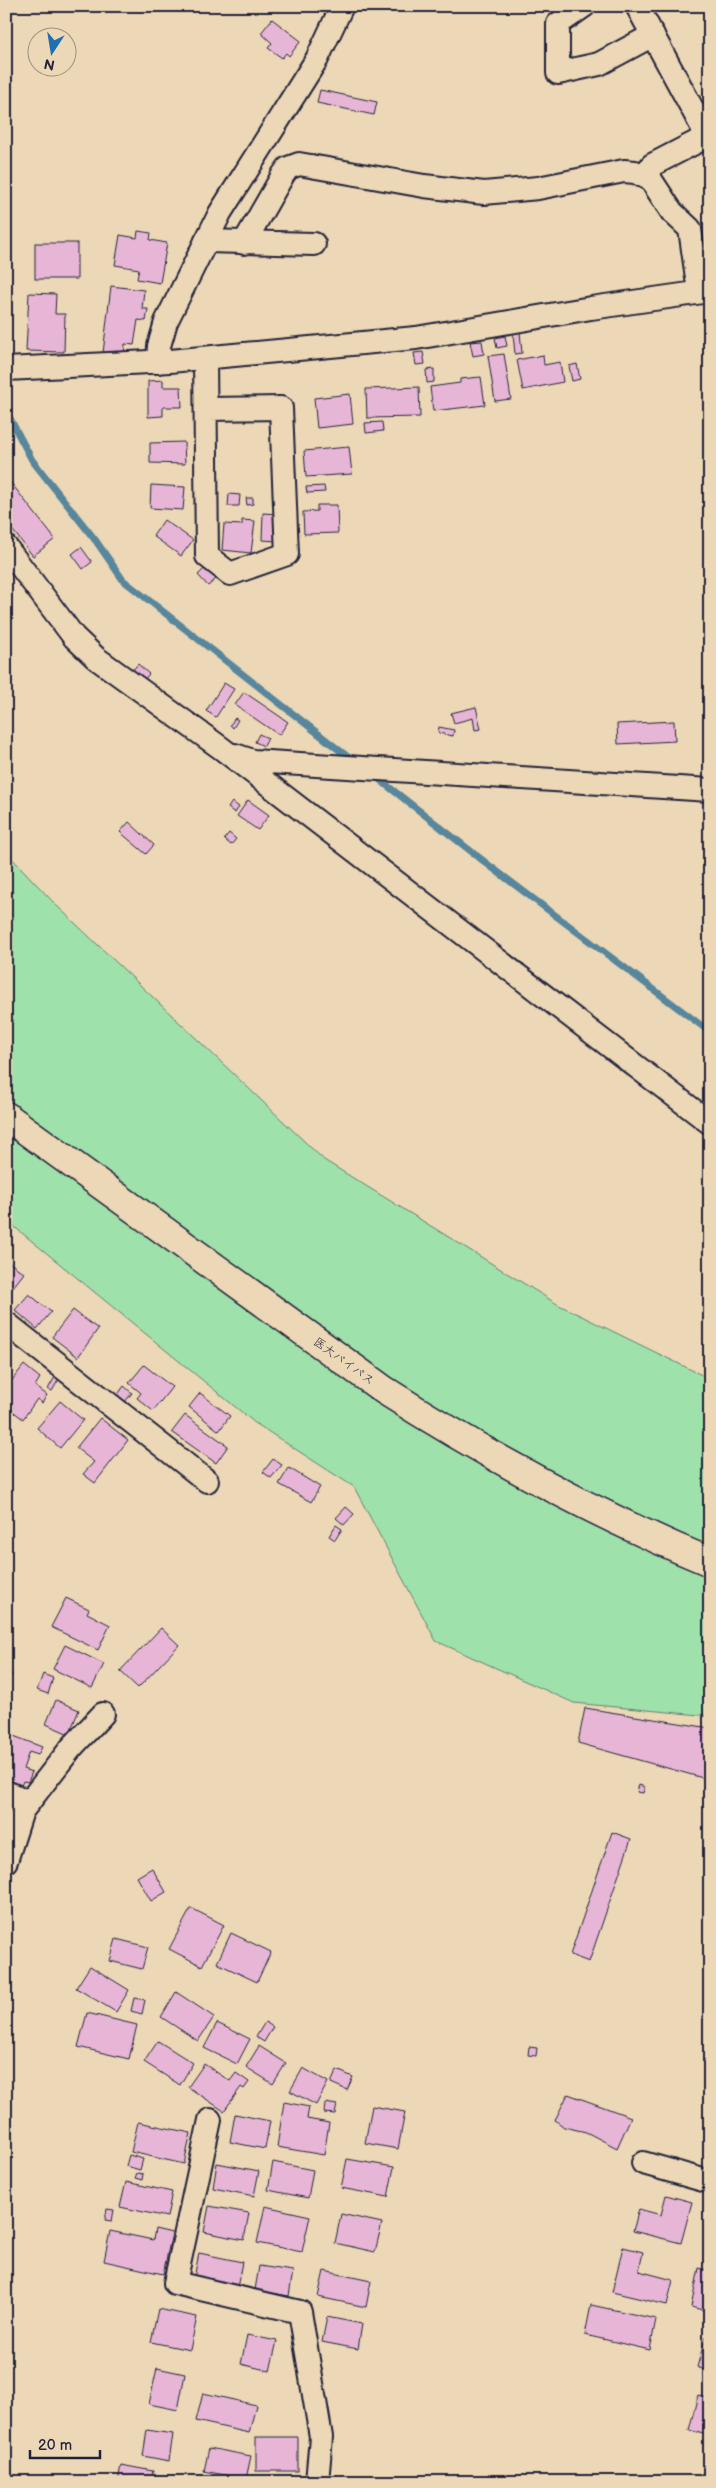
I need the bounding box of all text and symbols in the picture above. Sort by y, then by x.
north arrow [28,28,78,78]
text: N [42,55,56,74]
street label: 医大バイパス [310,1334,377,1389]
scale bar [30,2428,100,2460]
text: 20 m [38,2436,72,2455]

